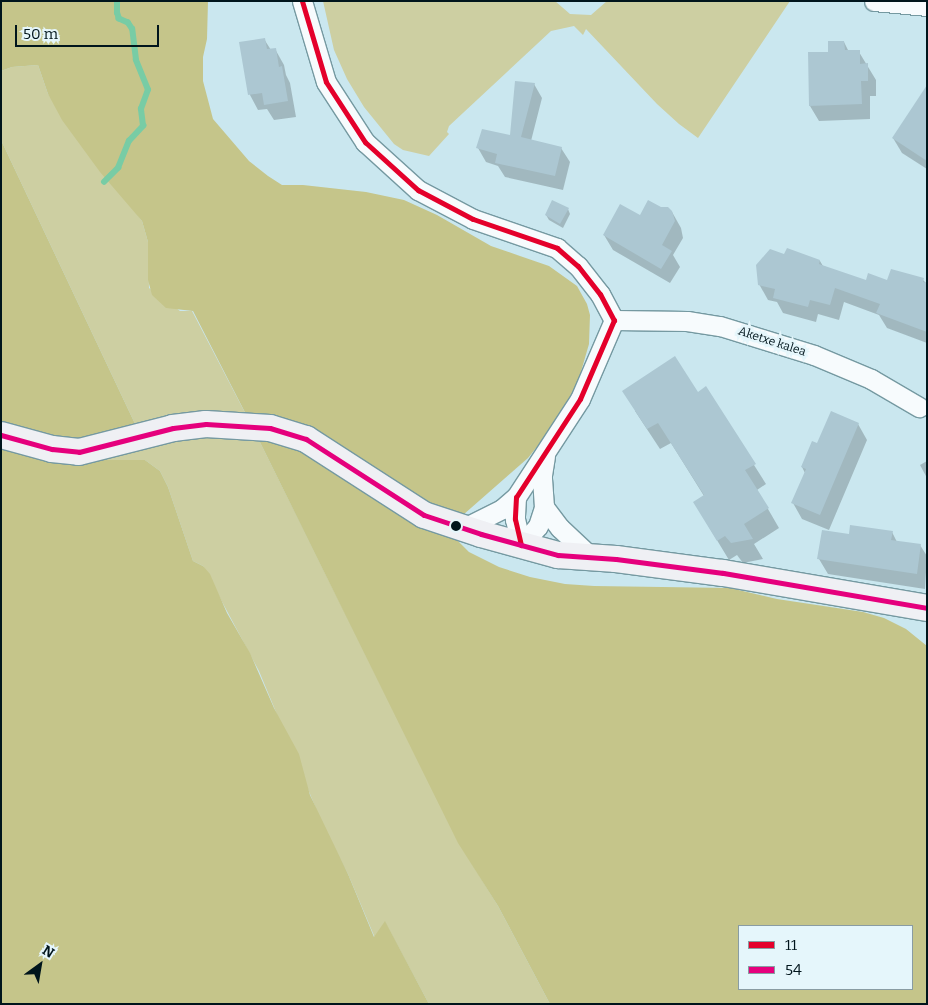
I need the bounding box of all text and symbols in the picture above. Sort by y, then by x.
scale bar [18,15,161,47]
text: 50 m [23,25,58,43]
street label: Aketxe kalea [736,324,808,360]
unlabelled marker [451,521,461,531]
legend [738,925,913,990]
text: 11 [785,936,797,954]
north arrow [15,940,65,990]
text: N [39,942,57,962]
text: 54 [785,961,802,979]

